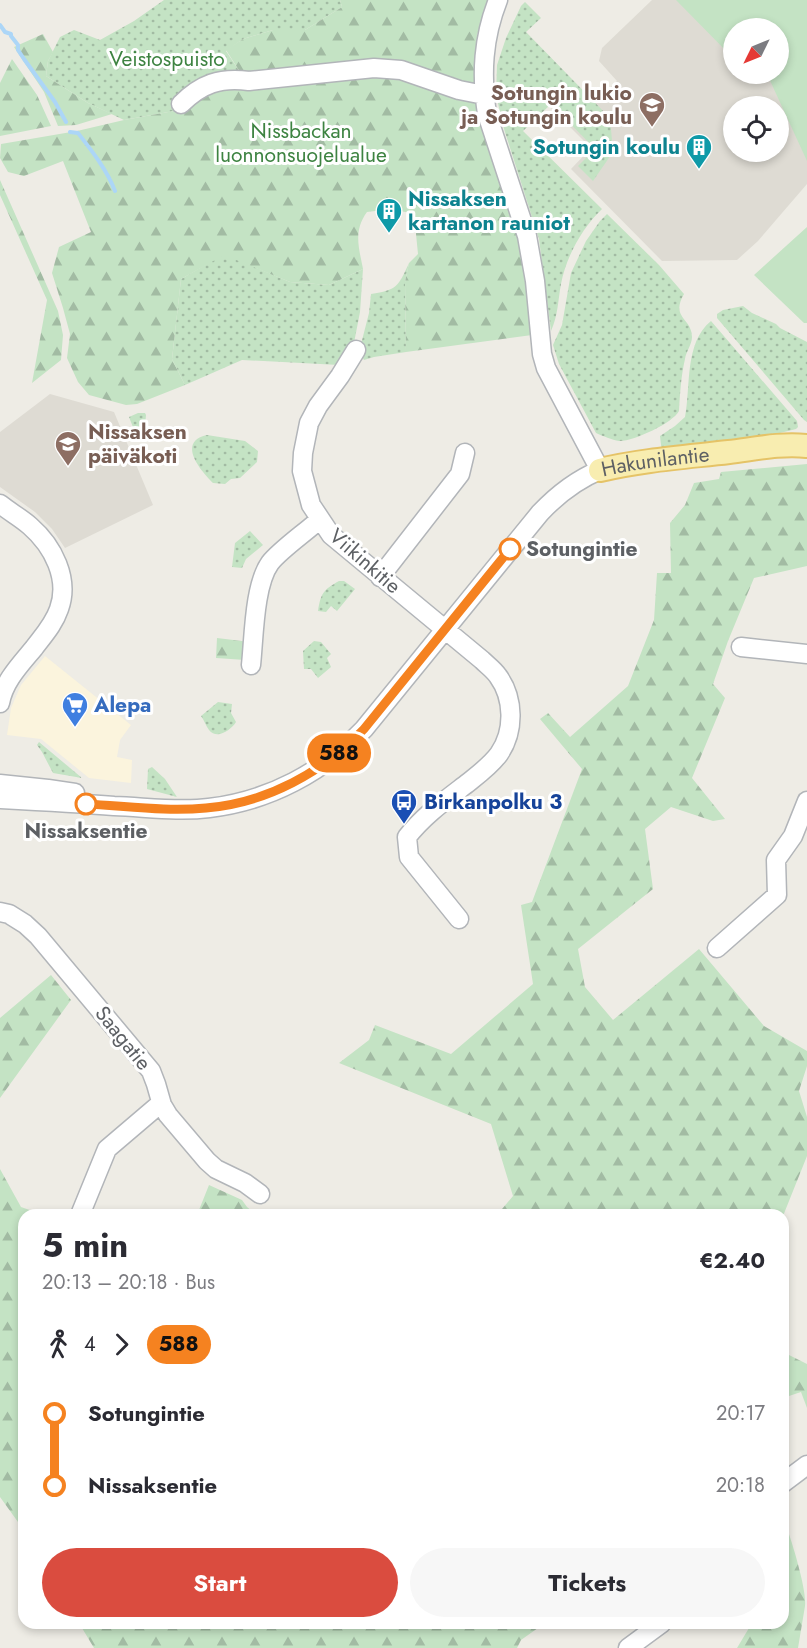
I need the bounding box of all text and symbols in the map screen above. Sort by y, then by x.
north arrow [723,18,789,84]
map controls [723,18,789,162]
park label: Veistospuisto [109,44,225,74]
place label: Sotungin lukio ja Sotungin koulu [459,78,632,132]
school or university icon: Sotungin lukio ja Sotungin koulu [637,90,667,128]
button: locate [723,96,789,162]
park label: Nissbackan luonnonsuojelualue [215,116,387,170]
place label: Sotungin koulu [533,132,680,162]
building icon: Sotungin koulu [684,132,714,170]
place label: Nissaksen kartanon rauniot [408,184,570,238]
building icon: Nissaksen kartanon rauniot [374,196,404,234]
place label: Nissaksen päiväkoti [88,417,187,471]
school or university icon: Nissaksen päiväkoti [53,429,83,467]
street label: Hakunilantie [598,439,711,484]
street label: Viikinkitie [323,521,408,601]
place label: Sotungintie [526,534,638,564]
marker: Sotungintie [499,538,521,560]
supermarket icon: Alepa [60,690,90,728]
place label: Alepa [93,690,151,720]
line badge: 588 [304,734,374,772]
text: 588 [319,738,359,768]
bus stop icon: Birkanpolku 3 [389,787,419,825]
place label: Birkanpolku 3 [424,787,562,817]
marker: Nissaksentie [75,793,97,815]
place label: Nissaksentie [24,816,148,846]
street label: Saagatie [88,999,158,1077]
text: 5 min [42,1222,128,1269]
text: €2.40 [699,1244,765,1276]
text: 20:13 – 20:18 · Bus [42,1268,215,1297]
icon: walk [42,1328,75,1361]
icon: forward [105,1328,138,1361]
text: 588 [159,1329,199,1359]
text: 4 [84,1330,96,1359]
text: Sotungintie [88,1397,205,1429]
text: 20:17 [716,1399,765,1428]
text: Nissaksentie [88,1469,217,1501]
text: 20:18 [716,1471,765,1500]
button: Start [42,1548,398,1617]
button: Tickets [410,1548,765,1617]

